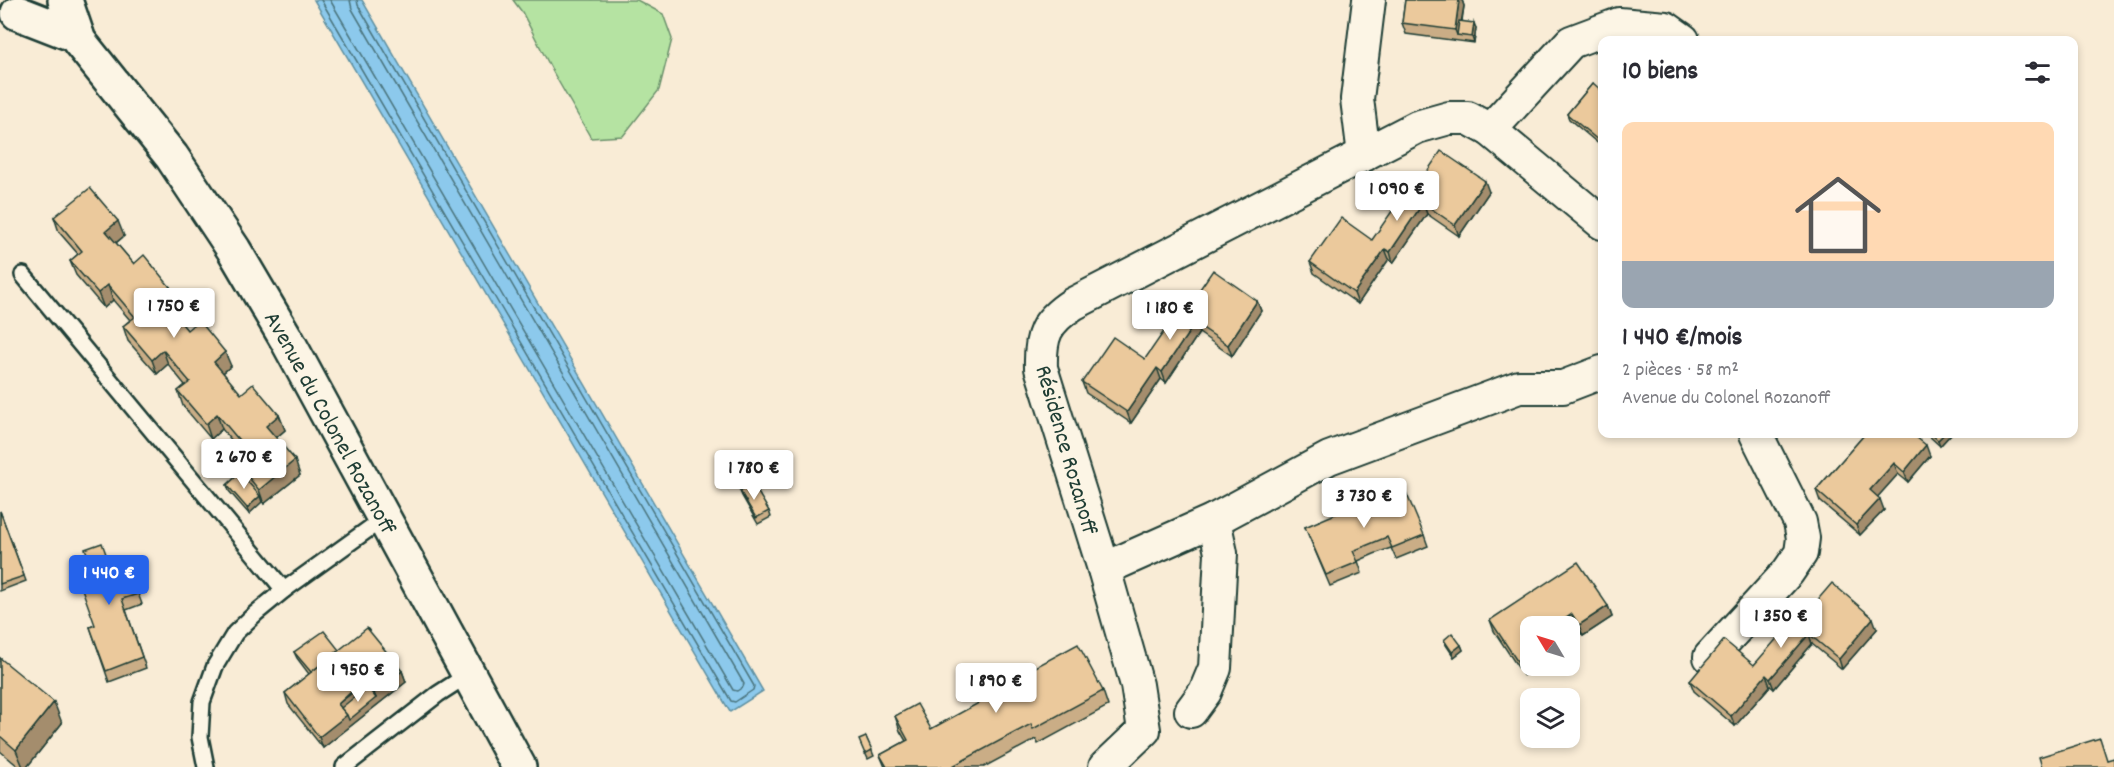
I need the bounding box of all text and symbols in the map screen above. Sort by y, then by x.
text: 10 biens [1622,54,1698,91]
icon: filters [2021,56,2054,89]
icon: home [1784,161,1892,269]
pin: 1 090 € [1342,171,1452,222]
text: 1 090 € [1369,176,1425,204]
pin: 1 750 € [119,288,229,339]
pin: 1 180 € [1115,290,1225,341]
text: 1 750 € [148,293,200,321]
text: 1 180 € [1146,295,1194,323]
street label: Avenue du Colonel Rozanoff [254,306,404,542]
text: 1 440 €/mois [1622,320,1742,357]
text: 2 pièces · 58 m² [1622,357,1739,385]
street label: Résidence Rozanoff [1025,362,1106,540]
text: Avenue du Colonel Rozanoff [1622,385,1831,413]
pin: 2 670 € [189,439,299,490]
text: 2 670 € [215,444,273,472]
pin: 1 780 € [699,450,809,501]
text: 1 780 € [728,455,780,483]
pin: 3 730 € [1309,478,1419,529]
text: 3 730 € [1336,483,1392,511]
pin: 1 440 € [54,555,164,606]
text: 1 440 € [83,560,135,588]
pin: 1 350 € [1726,598,1836,649]
text: 1 350 € [1754,603,1808,631]
north arrow [1520,616,1580,676]
map controls [1520,616,1580,748]
pin: 1 950 € [303,652,413,703]
text: 1 950 € [331,657,385,685]
pin: 1 890 € [941,663,1051,714]
text: 1 890 € [970,668,1022,696]
button: layers [1520,688,1580,748]

